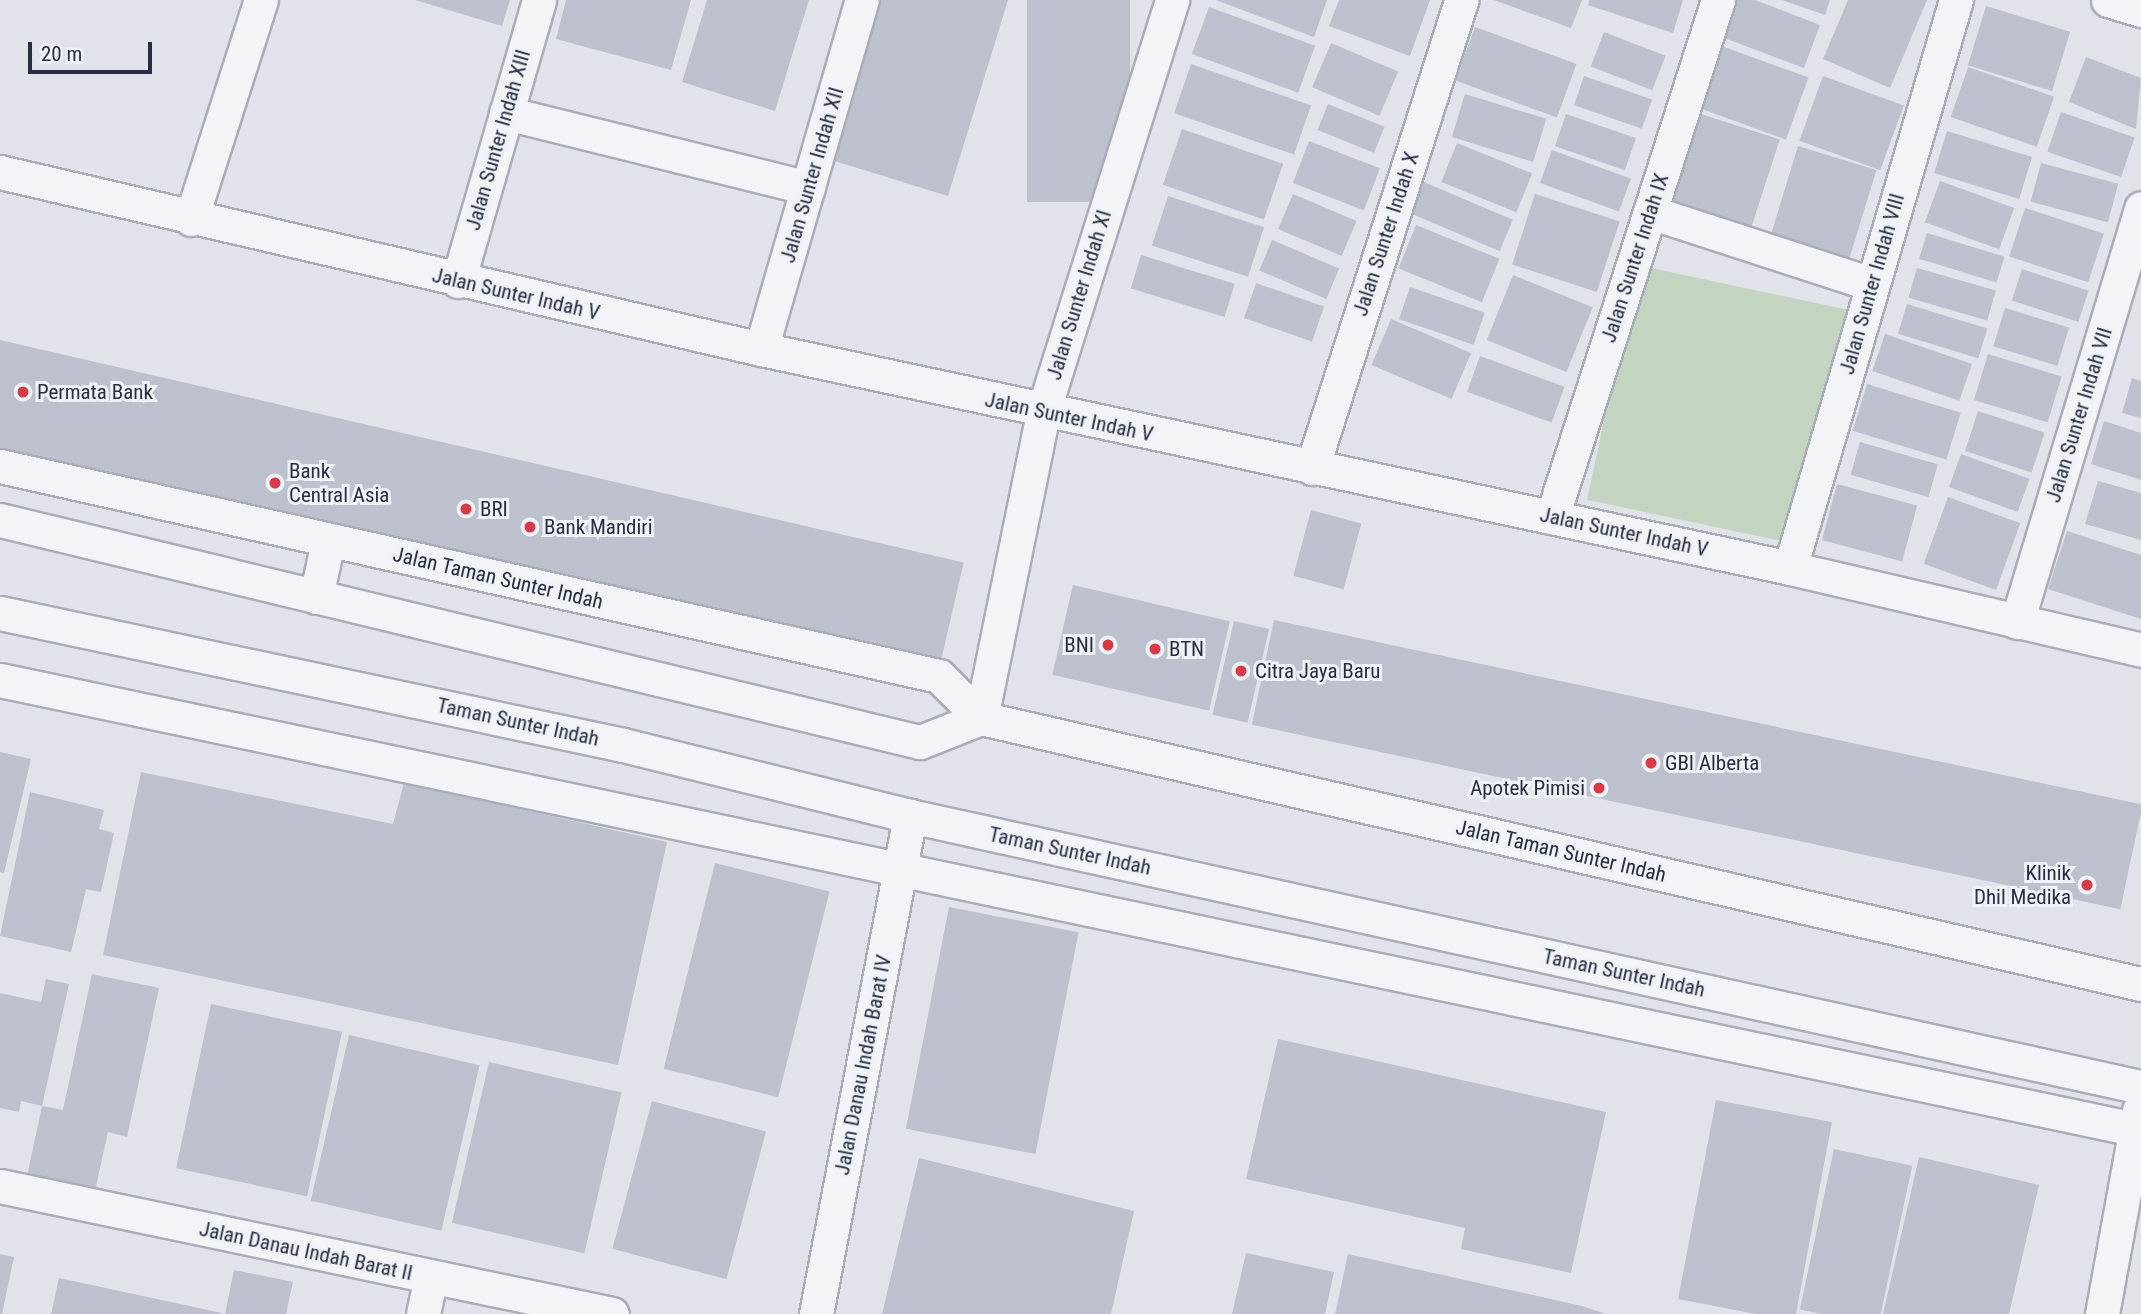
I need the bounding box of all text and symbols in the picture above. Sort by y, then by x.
scale bar [32,28,156,72]
text: 20 m [41,42,82,66]
street label: Jalan Sunter Indah XIII [460,47,536,233]
street label: Jalan Sunter Indah XII [775,84,849,266]
street label: Jalan Sunter Indah X [1348,149,1424,319]
street label: Jalan Sunter Indah IX [1596,170,1674,346]
street label: Jalan Sunter Indah VIII [1834,191,1910,377]
street label: Jalan Sunter Indah XI [1041,207,1117,383]
street label: Jalan Sunter Indah V [430,262,602,326]
street label: Jalan Sunter Indah VII [2040,324,2118,506]
place label: Permata Bank [37,379,153,405]
marker: Permata Bank [15,384,31,400]
street label: Jalan Sunter Indah V [983,387,1155,447]
place label: Bank Central Asia [289,458,389,508]
marker: Bank Central Asia [267,475,283,491]
place label: BRI [480,496,508,522]
marker: BRI [458,501,474,517]
street label: Jalan Sunter Indah V [1538,502,1710,562]
place label: Bank Mandiri [544,514,653,540]
marker: Bank Mandiri [522,519,538,535]
street label: Jalan Taman Sunter Indah [390,542,606,614]
place label: BNI [1064,632,1094,658]
place label: BTN [1169,636,1204,662]
marker: BNI [1100,637,1116,653]
marker: BTN [1147,641,1163,657]
place label: Citra Jaya Baru [1255,658,1380,684]
marker: Citra Jaya Baru [1233,663,1249,679]
street label: Taman Sunter Indah [435,692,601,752]
place label: GBI Alberta [1665,750,1759,776]
marker: GBI Alberta [1643,755,1659,771]
place label: Apotek Pimisi [1470,775,1585,801]
marker: Apotek Pimisi [1591,780,1607,796]
street label: Jalan Taman Sunter Indah [1453,815,1669,887]
street label: Taman Sunter Indah [987,821,1153,881]
place label: Klinik Dhil Medika [1974,860,2071,910]
marker: Klinik Dhil Medika [2077,875,2097,895]
street label: Taman Sunter Indah [1541,943,1707,1003]
street label: Jalan Danau Indah Barat IV [829,953,897,1177]
street label: Jalan Danau Indah Barat II [197,1216,415,1286]

